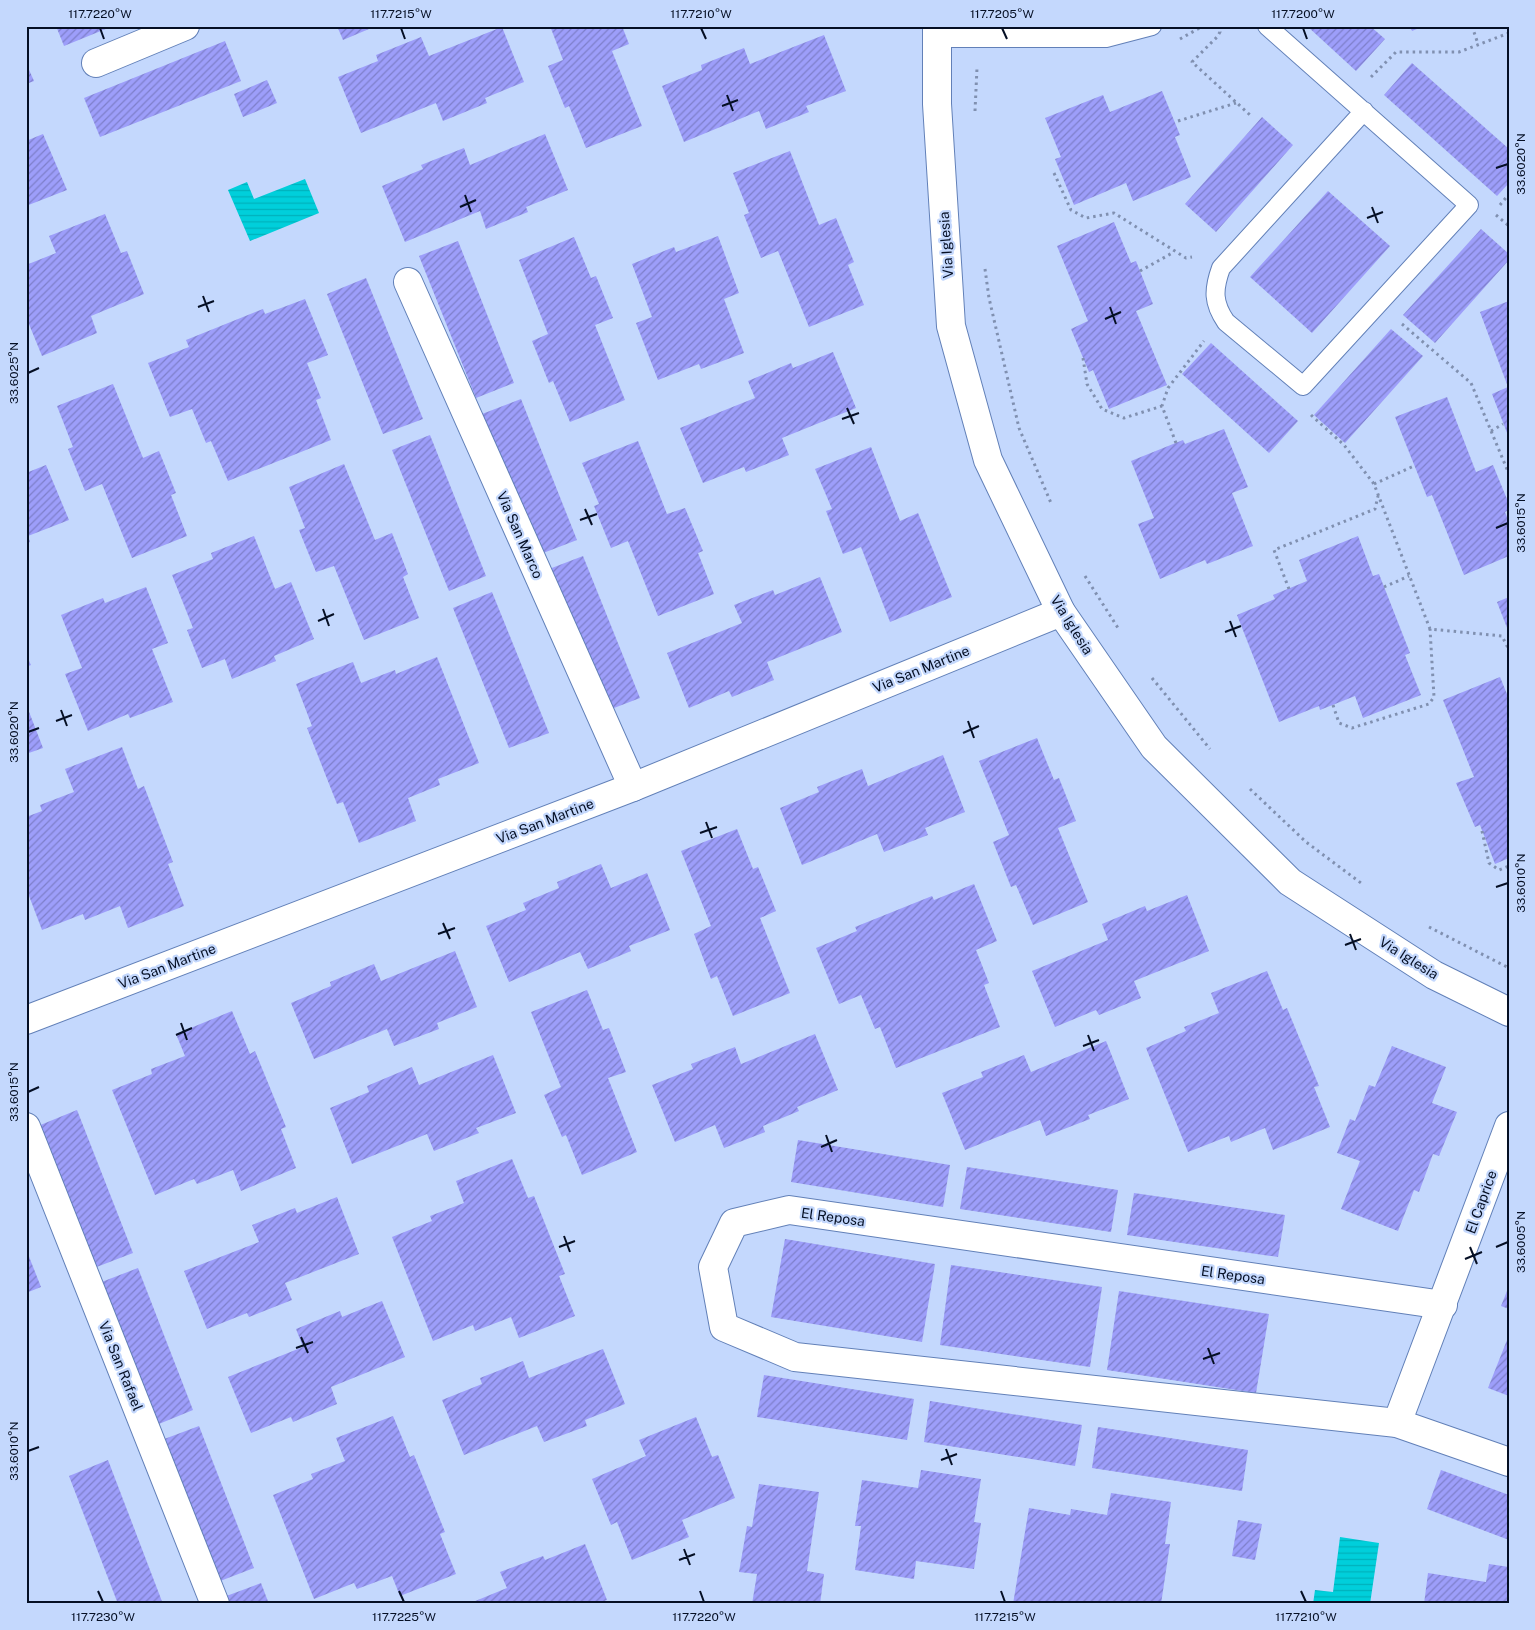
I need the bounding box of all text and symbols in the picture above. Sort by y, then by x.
text: 117.7220°W [68,7,132,21]
text: 117.7215°W [370,7,432,21]
text: 117.7210°W [670,7,732,21]
text: 117.7205°W [970,7,1035,21]
text: 117.7200°W [1271,7,1335,21]
text: 33.6020°N [1514,133,1528,195]
street label: Via Iglesia [936,211,956,279]
text: 33.6025°N [7,342,21,404]
street label: Via San Marco [494,489,546,581]
text: 33.6015°N [1514,493,1528,553]
street label: Via Iglesia [1048,592,1096,658]
street label: Via San Martine [870,642,972,696]
text: 33.6020°N [7,701,21,763]
street label: Via San Martine [494,795,596,847]
text: 33.6010°N [1514,853,1528,913]
street label: Via Iglesia [1376,934,1442,982]
street label: Via San Martine [116,940,218,992]
text: 33.6015°N [7,1062,21,1122]
street label: El Caprice [1462,1168,1500,1236]
street label: El Reposa [800,1205,866,1229]
text: 33.6005°N [1514,1211,1528,1273]
street label: El Reposa [1200,1263,1266,1287]
street label: Via San Rafael [96,1319,146,1413]
text: 33.6010°N [7,1421,21,1481]
text: 117.7230°W [71,1610,135,1624]
text: 117.7225°W [372,1610,437,1624]
text: 117.7220°W [672,1610,736,1624]
text: 117.7215°W [974,1610,1036,1624]
text: 117.7210°W [1275,1610,1337,1624]

